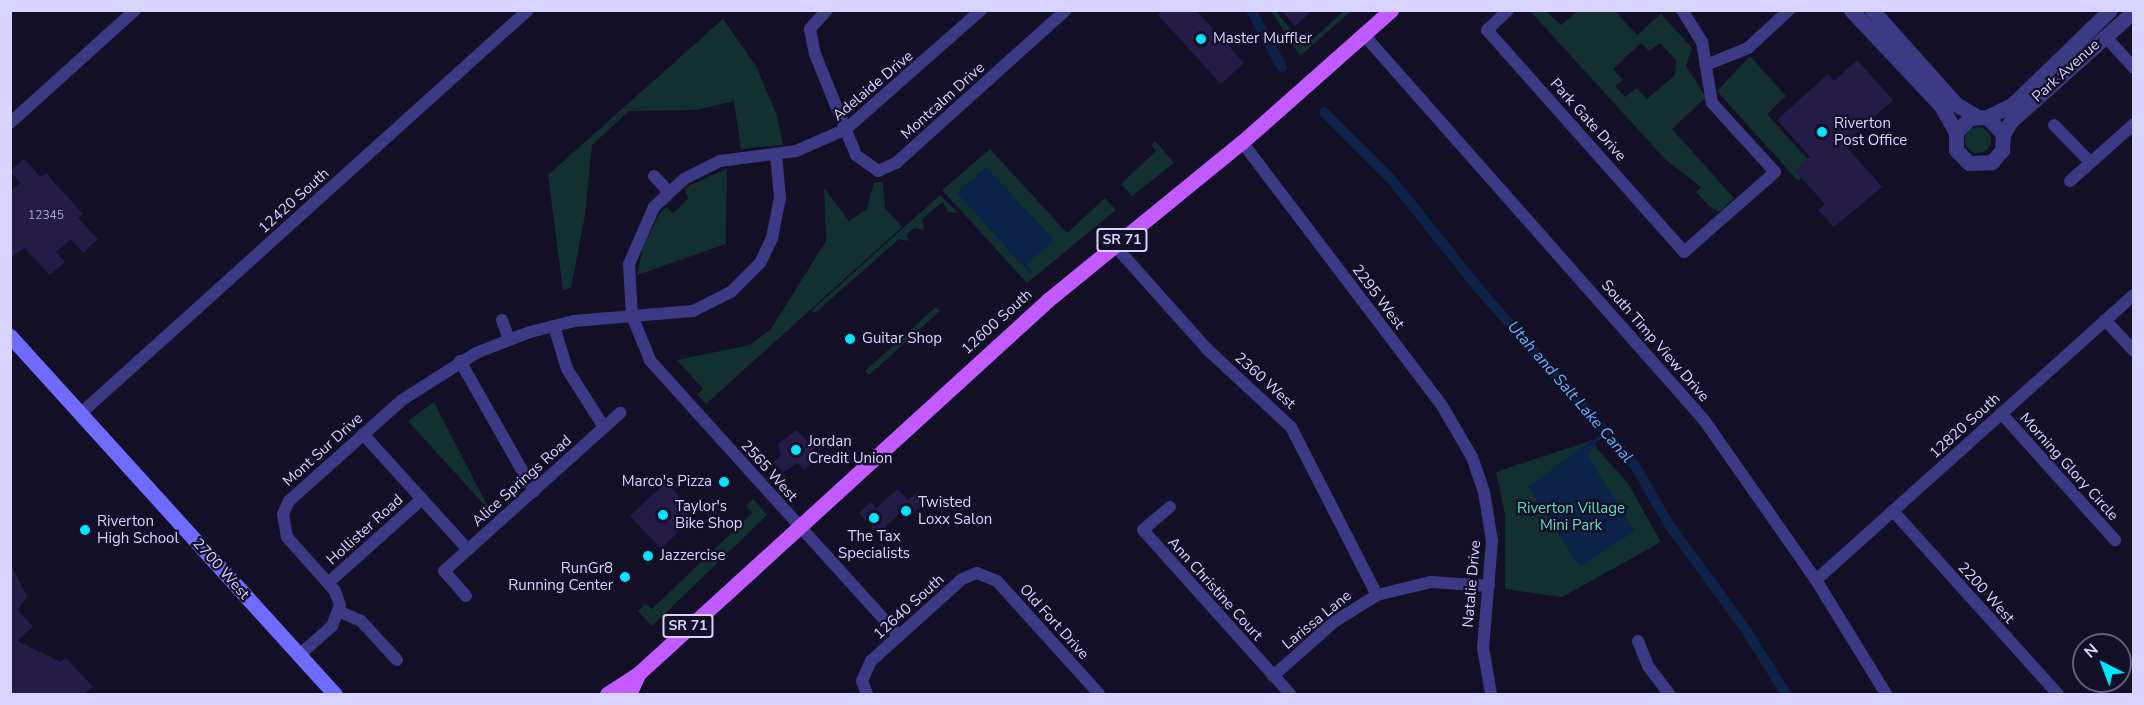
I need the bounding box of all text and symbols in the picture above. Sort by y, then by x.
place label: Master Muffler [1213,30,1312,48]
marker: Master Muffler [1194,32,1208,46]
street label: Park Avenue [2028,36,2104,106]
street label: Adelaide Drive [829,47,917,125]
street label: Montcalm Drive [897,59,989,143]
street label: Park Gate Drive [1546,75,1630,165]
place label: Riverton Post Office [1834,114,1907,149]
marker: Riverton Post Office [1815,125,1829,139]
street label: 12420 South [255,165,333,237]
house number: 12345 [28,209,64,223]
road number: SR 71 [1095,229,1149,251]
street label: 2295 West [1348,261,1408,333]
street label: South Timp View Drive [1597,276,1713,406]
street label: 12600 South [958,286,1036,358]
water label: Utah and Salt Lake Canal [1503,317,1637,467]
place label: Guitar Shop [862,330,942,348]
marker: Guitar Shop [843,332,857,346]
street label: 2360 West [1231,349,1299,413]
street label: 12820 South [1926,390,2004,462]
street label: Mont Sur Drive [279,409,367,491]
street label: Morning Glory Circle [2016,409,2122,525]
street label: Alice Springs Road [469,432,575,530]
place label: Jordan Credit Union [808,432,892,467]
street label: 2565 West [737,437,801,505]
marker: Jordan Credit Union [789,443,803,457]
place label: Marco's Pizza [622,473,712,491]
marker: Marco's Pizza [717,475,731,489]
street label: Hollister Road [323,491,407,569]
place label: Twisted Loxx Salon [918,493,992,528]
place label: Taylor's Bike Shop [675,497,743,532]
park label: Riverton Village Mini Park [1517,499,1625,534]
marker: Twisted Loxx Salon [899,504,913,518]
marker: Taylor's Bike Shop [656,508,670,522]
marker: The Tax Specialists [867,511,881,525]
place label: Riverton High School [97,512,179,547]
marker: Riverton High School [78,523,92,537]
place label: The Tax Specialists [838,527,910,562]
street label: Ann Christine Court [1164,534,1266,644]
street label: 2700 West [189,535,253,603]
street label: Natalie Drive [1459,540,1485,628]
place label: Jazzercise [660,547,725,565]
marker: Jazzercise [641,549,655,563]
place label: RunGr8 Running Center [508,559,613,594]
street label: 2200 West [1954,559,2018,627]
marker: RunGr8 Running Center [618,570,632,584]
street label: 12640 South [870,571,948,643]
street label: Old Fort Drive [1015,581,1093,663]
street label: Larissa Lane [1279,587,1355,653]
road number: SR 71 [661,615,715,637]
north arrow [2072,633,2132,693]
text: N [2079,639,2103,663]

